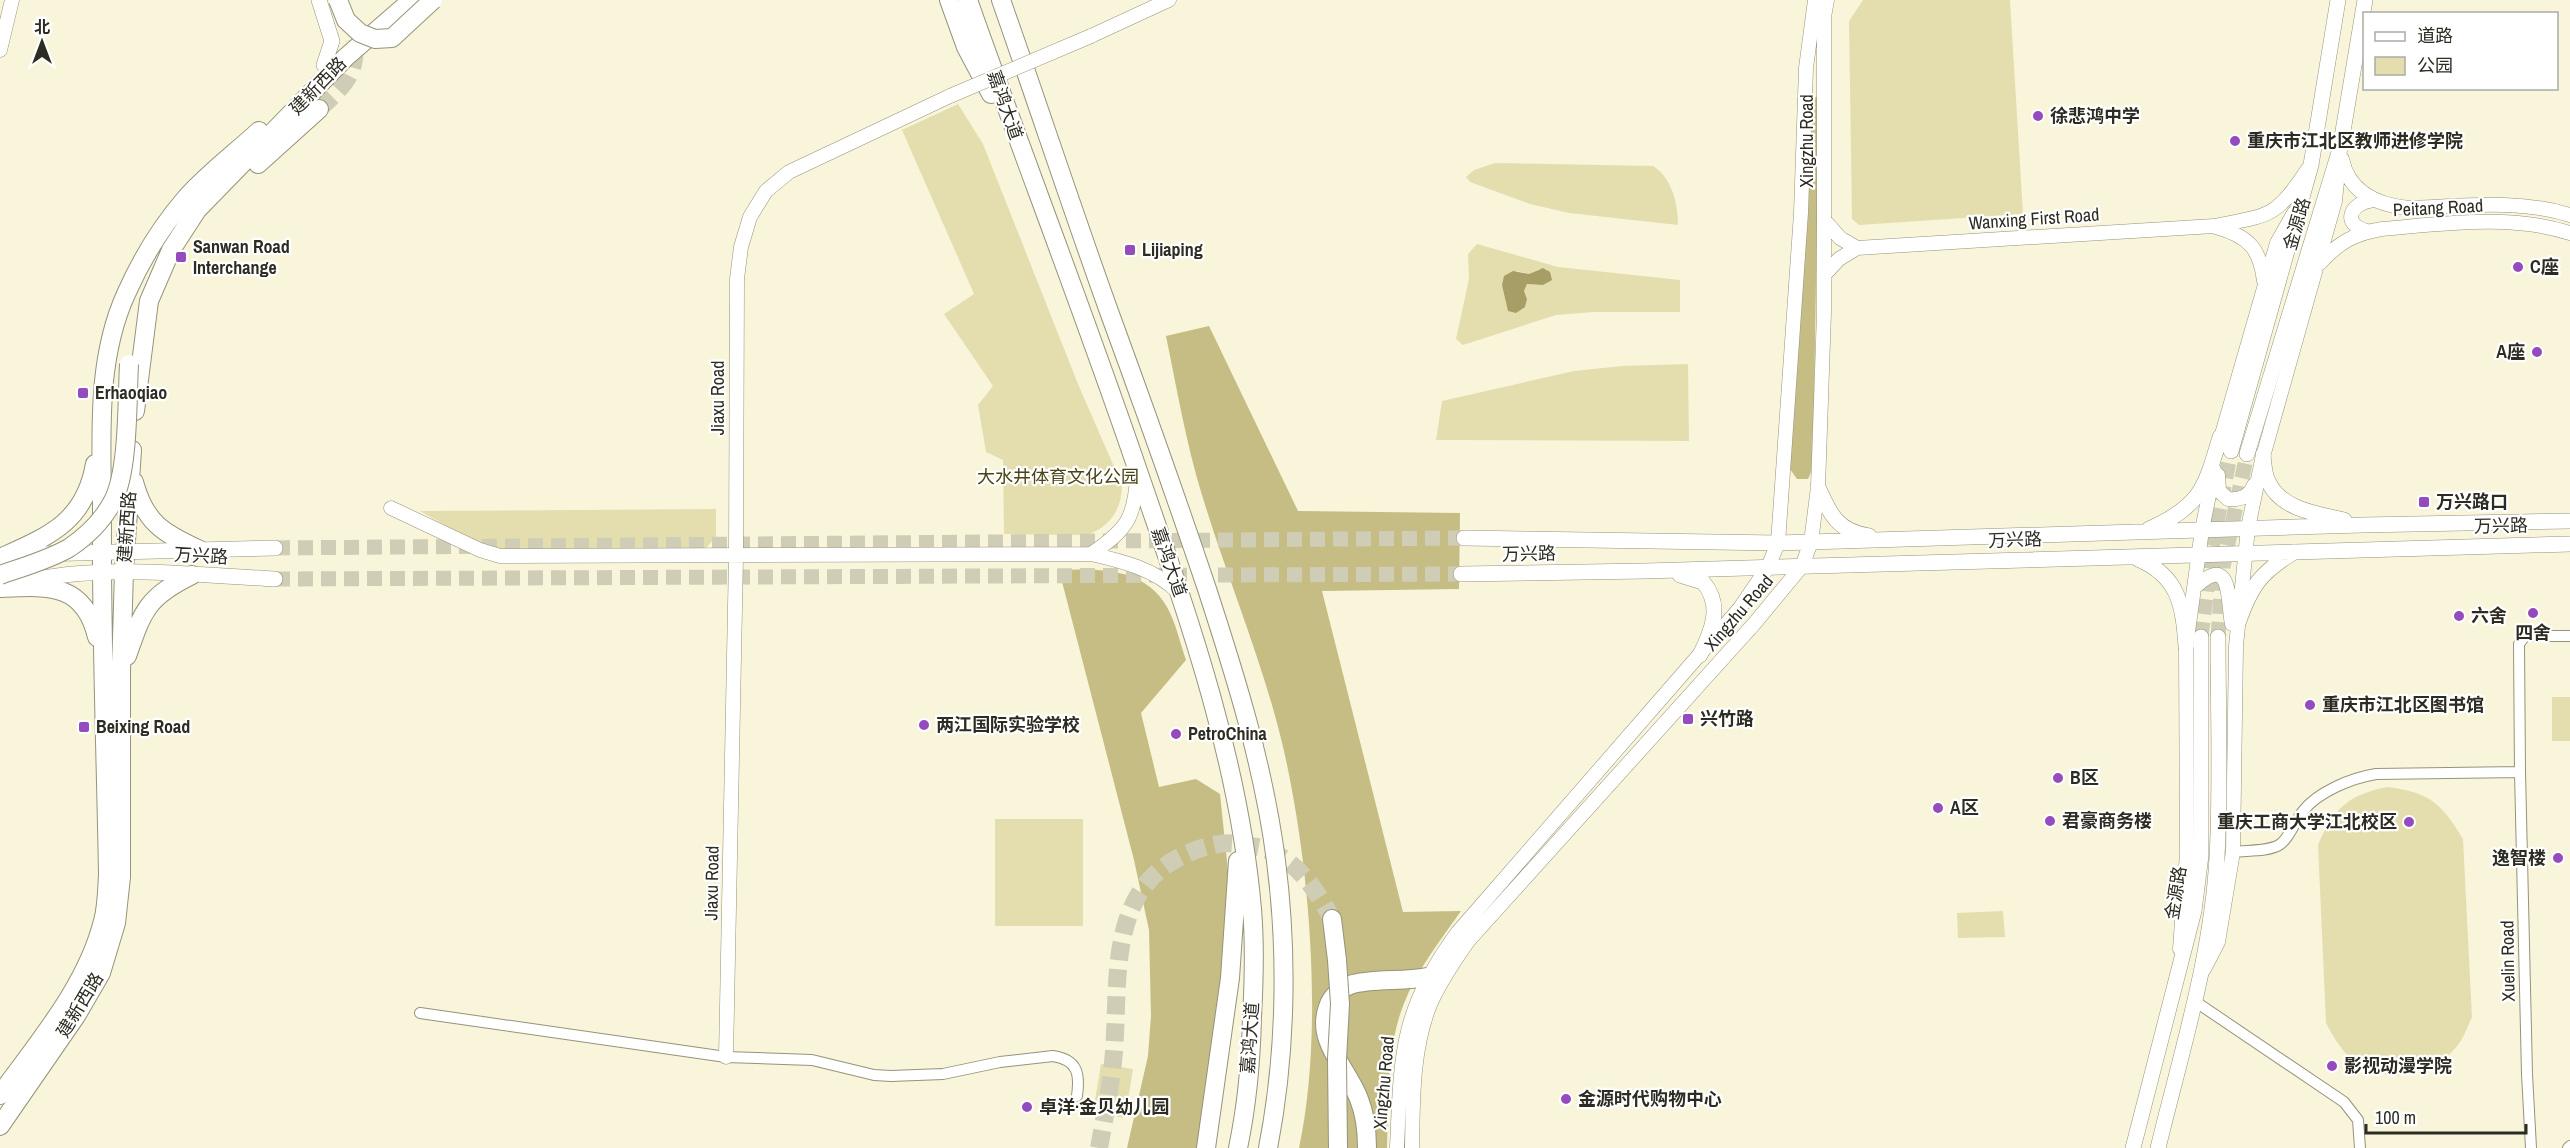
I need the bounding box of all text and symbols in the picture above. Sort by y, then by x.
north arrow [12,12,72,72]
legend [2363,12,2558,90]
text: 北 [34,16,50,38]
text: 道路 [2417,23,2453,48]
street label: 建新西路 [284,51,352,120]
text: 公园 [2417,53,2453,78]
street label: 嘉鸿大道 [982,67,1029,143]
street label: Xingzhu Road [1794,94,1819,188]
place label: 徐悲鸿中学 [2050,103,2140,128]
marker: 徐悲鸿中学 [2031,109,2045,123]
place label: 重庆市江北区教师进修学院 [2247,128,2463,153]
marker: 重庆市江北区教师进修学院 [2228,134,2242,148]
street label: Peitang Road [2392,193,2484,222]
street label: 金源路 [2277,194,2316,253]
street label: Wanxing First Road [1968,201,2100,236]
place label: Sanwan Road Interchange [193,234,290,280]
place label: Lijiaping [1142,237,1203,262]
marker: Lijiaping [1123,243,1137,257]
marker: Sanwan Road Interchange [174,250,188,264]
place label: C座 [2530,254,2559,279]
marker: C座 [2511,260,2525,274]
place label: A座 [2496,339,2525,364]
marker: A座 [2530,345,2544,359]
street label: Jiaxu Road [705,361,730,435]
place label: Erhaoqiao [95,380,167,405]
marker: Erhaoqiao [76,386,90,400]
park label: 大水井体育文化公园 [977,464,1139,489]
place label: 万兴路口 [2436,489,2508,514]
street label: 建新西路 [112,490,141,564]
marker: 万兴路口 [2417,495,2431,509]
street label: 万兴路 [2474,513,2528,538]
street label: 嘉鸿大道 [1146,524,1193,600]
street label: 万兴路 [1988,526,2042,553]
street label: 万兴路 [1502,541,1556,566]
street label: 万兴路 [173,542,229,569]
street label: Xingzhu Road [1699,569,1779,656]
place label: 六舍 [2471,603,2507,628]
marker: 四舍 [2526,606,2540,620]
marker: 六舍 [2452,609,2466,623]
place label: 四舍 [2515,620,2551,645]
place label: 重庆市江北区图书馆 [2322,692,2484,717]
marker: 重庆市江北区图书馆 [2303,698,2317,712]
place label: 兴竹路 [1700,706,1754,731]
place label: 两江国际实验学校 [936,712,1080,737]
marker: 兴竹路 [1681,712,1695,726]
place label: Beixing Road [96,714,190,739]
marker: 两江国际实验学校 [917,718,931,732]
marker: Beixing Road [77,720,91,734]
place label: PetroChina [1188,721,1268,746]
marker: PetroChina [1169,727,1183,741]
place label: B区 [2070,765,2099,790]
marker: B区 [2051,771,2065,785]
place label: A区 [1950,795,1979,820]
marker: A区 [1931,801,1945,815]
place label: 君豪商务楼 [2062,808,2152,833]
place label: 重庆工商大学江北校区 [2217,809,2397,834]
marker: 君豪商务楼 [2043,814,2057,828]
marker: 重庆工商大学江北校区 [2402,815,2416,829]
street label: Jiaxu Road [698,845,725,921]
place label: 逸智楼 [2492,845,2546,870]
marker: 逸智楼 [2551,851,2565,865]
street label: 金源路 [2159,864,2192,922]
street label: Xuelin Road [2494,920,2521,1002]
street label: 建新西路 [50,967,109,1042]
street label: 嘉鸿大道 [1235,1001,1264,1075]
street label: Xingzhu Road [1367,1035,1400,1131]
place label: 影视动漫学院 [2344,1053,2452,1078]
marker: 影视动漫学院 [2325,1059,2339,1073]
place label: 金源时代购物中心 [1578,1086,1722,1111]
marker: 金源时代购物中心 [1559,1092,1573,1106]
place label: 卓洋·金贝幼儿园 [1039,1094,1169,1119]
scale bar [2366,1097,2526,1135]
marker: 卓洋·金贝幼儿园 [1020,1100,1034,1114]
text: 100 m [2375,1105,2416,1130]

